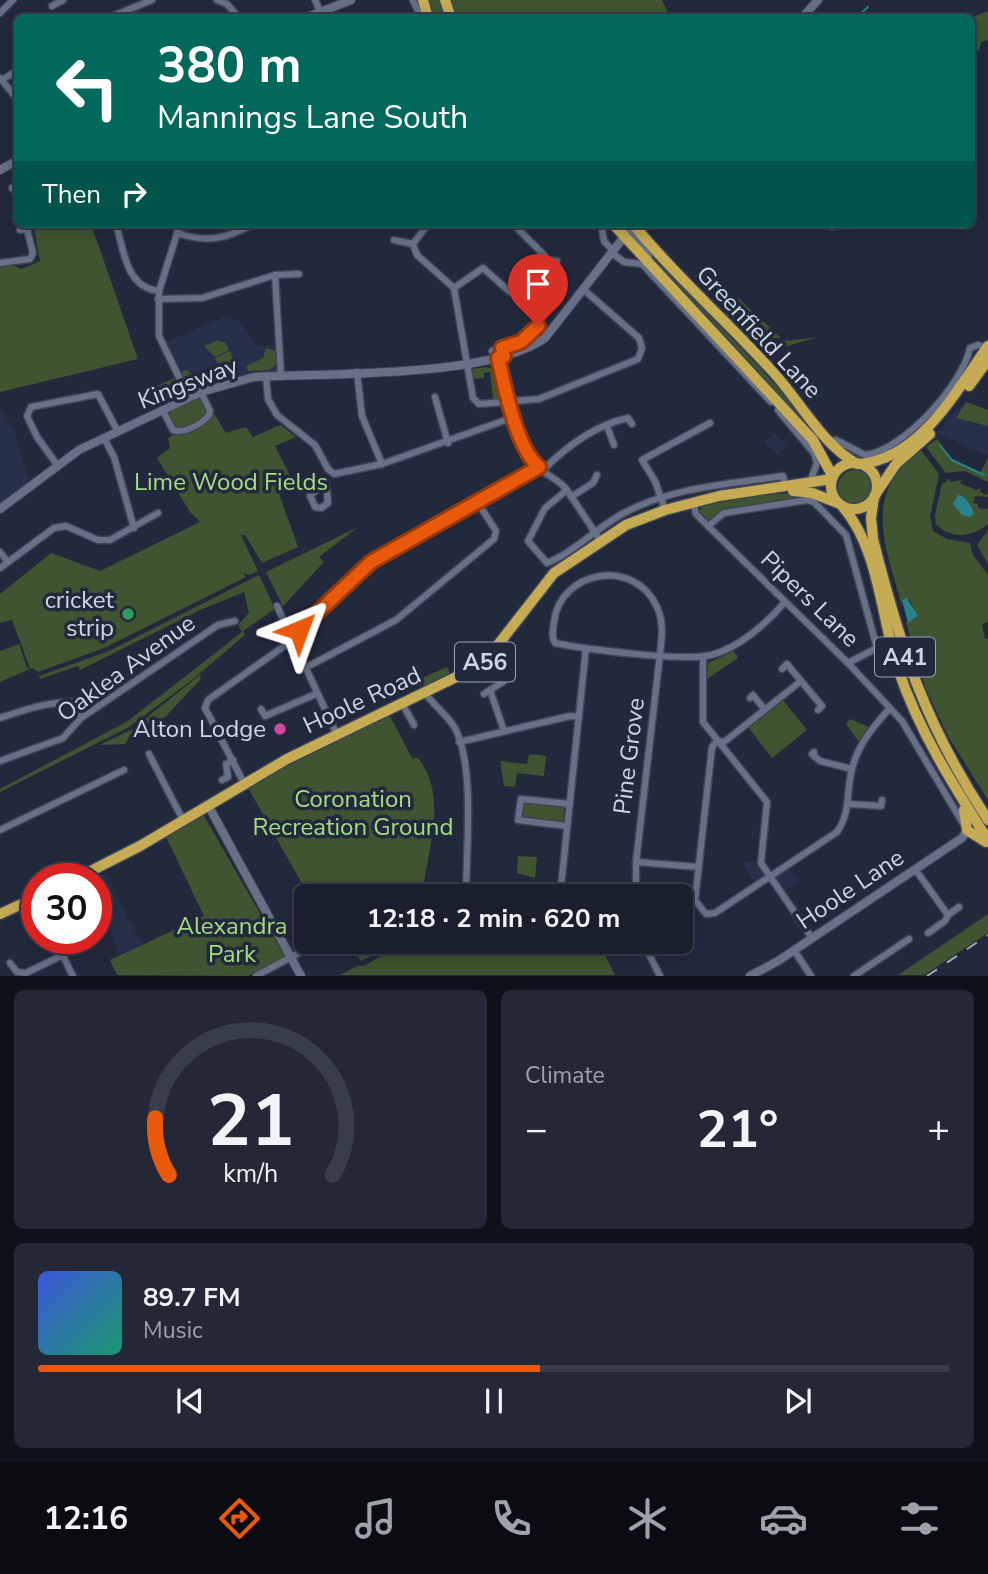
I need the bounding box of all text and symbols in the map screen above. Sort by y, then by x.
text: 380 m [157,32,301,99]
icon: left [42,42,133,133]
text: Mannings Lane South [157,96,468,139]
icon: right [115,175,153,213]
text: Then [42,177,101,212]
pin [508,254,568,326]
street label: Greenfield Lane [689,259,829,405]
icon: arrive [519,265,557,303]
street label: Kingsway [134,349,243,417]
park label: Lime Wood Fields [134,466,328,498]
street label: Pipers Lane [754,544,866,654]
place label: cricket strip [45,584,115,644]
position arrow [262,593,336,667]
marker: cricket strip [120,606,136,622]
street label: Oaklea Avenue [50,607,202,729]
road number: A41 [875,638,935,677]
road number: A56 [455,642,515,682]
street label: Hoole Road [298,659,426,741]
street label: Pine Grove [606,696,652,816]
place label: Alton Lodge [133,713,266,745]
marker: Alton Lodge [272,721,288,737]
park label: Coronation Recreation Ground [253,783,454,843]
street label: Hoole Lane [790,841,910,937]
speed limit sign: 30 [21,863,112,954]
text: 12:18 · 2 min · 620 m [367,901,620,936]
park label: Alexandra Park [176,910,288,970]
text: Climate [525,1060,605,1091]
text: 21 [207,1072,294,1172]
text: 21° [696,1094,779,1165]
text: − [525,1104,548,1155]
text: + [927,1104,950,1155]
text: km/h [223,1157,278,1191]
text: 89.7 FM [143,1280,240,1315]
text: Music [143,1315,203,1346]
icon: previous [171,1382,209,1420]
icon: pause [475,1382,513,1420]
icon: next [779,1382,817,1420]
icon: directions [215,1494,264,1543]
icon: music [351,1494,400,1543]
icon: phone [487,1494,536,1543]
icon: climate [623,1494,672,1543]
icon: car [759,1494,808,1543]
icon: filters [895,1494,944,1543]
text: 12:16 [44,1497,128,1540]

